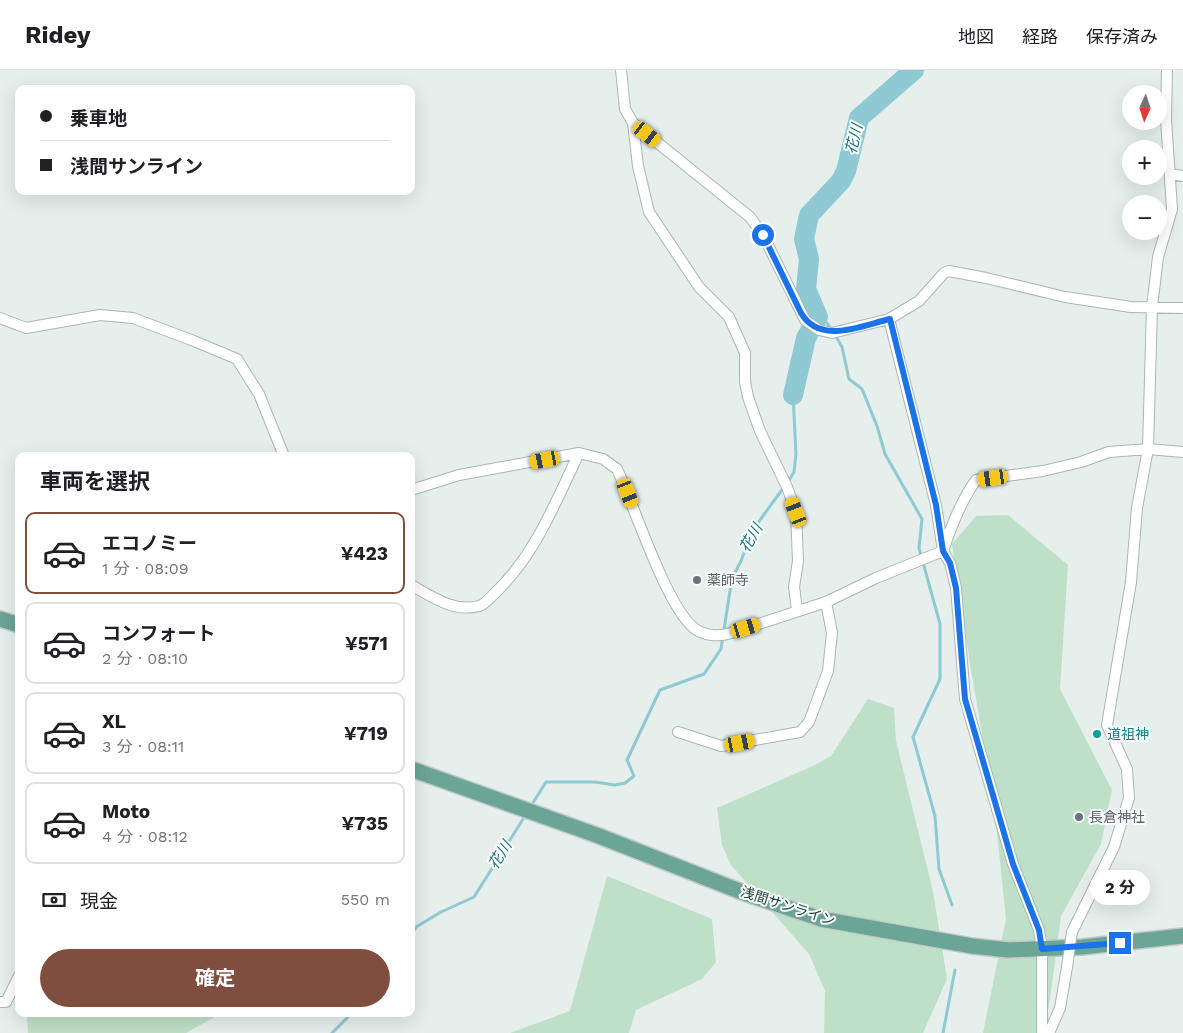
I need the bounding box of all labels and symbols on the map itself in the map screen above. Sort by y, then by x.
north arrow [1122,85,1168,130]
car [630,119,663,149]
water label: 花川 [842,120,867,156]
route start [752,224,774,246]
car [528,450,561,470]
car [977,468,1008,488]
car [615,476,640,510]
car [783,495,808,529]
water label: 花川 [736,519,767,555]
place label: 薬師寺 [707,572,749,588]
marker: 薬師寺 [691,574,703,586]
car [729,616,762,640]
place label: 道祖神 [1107,726,1149,742]
marker: 道祖神 [1091,728,1103,740]
car [723,733,756,753]
place label: 長倉神社 [1089,809,1145,825]
marker: 長倉神社 [1073,811,1085,823]
water label: 花川 [484,836,517,872]
callout: 2 分 [1090,870,1150,906]
street label: 浅間サンライン [739,883,837,929]
route end [1109,932,1131,954]

